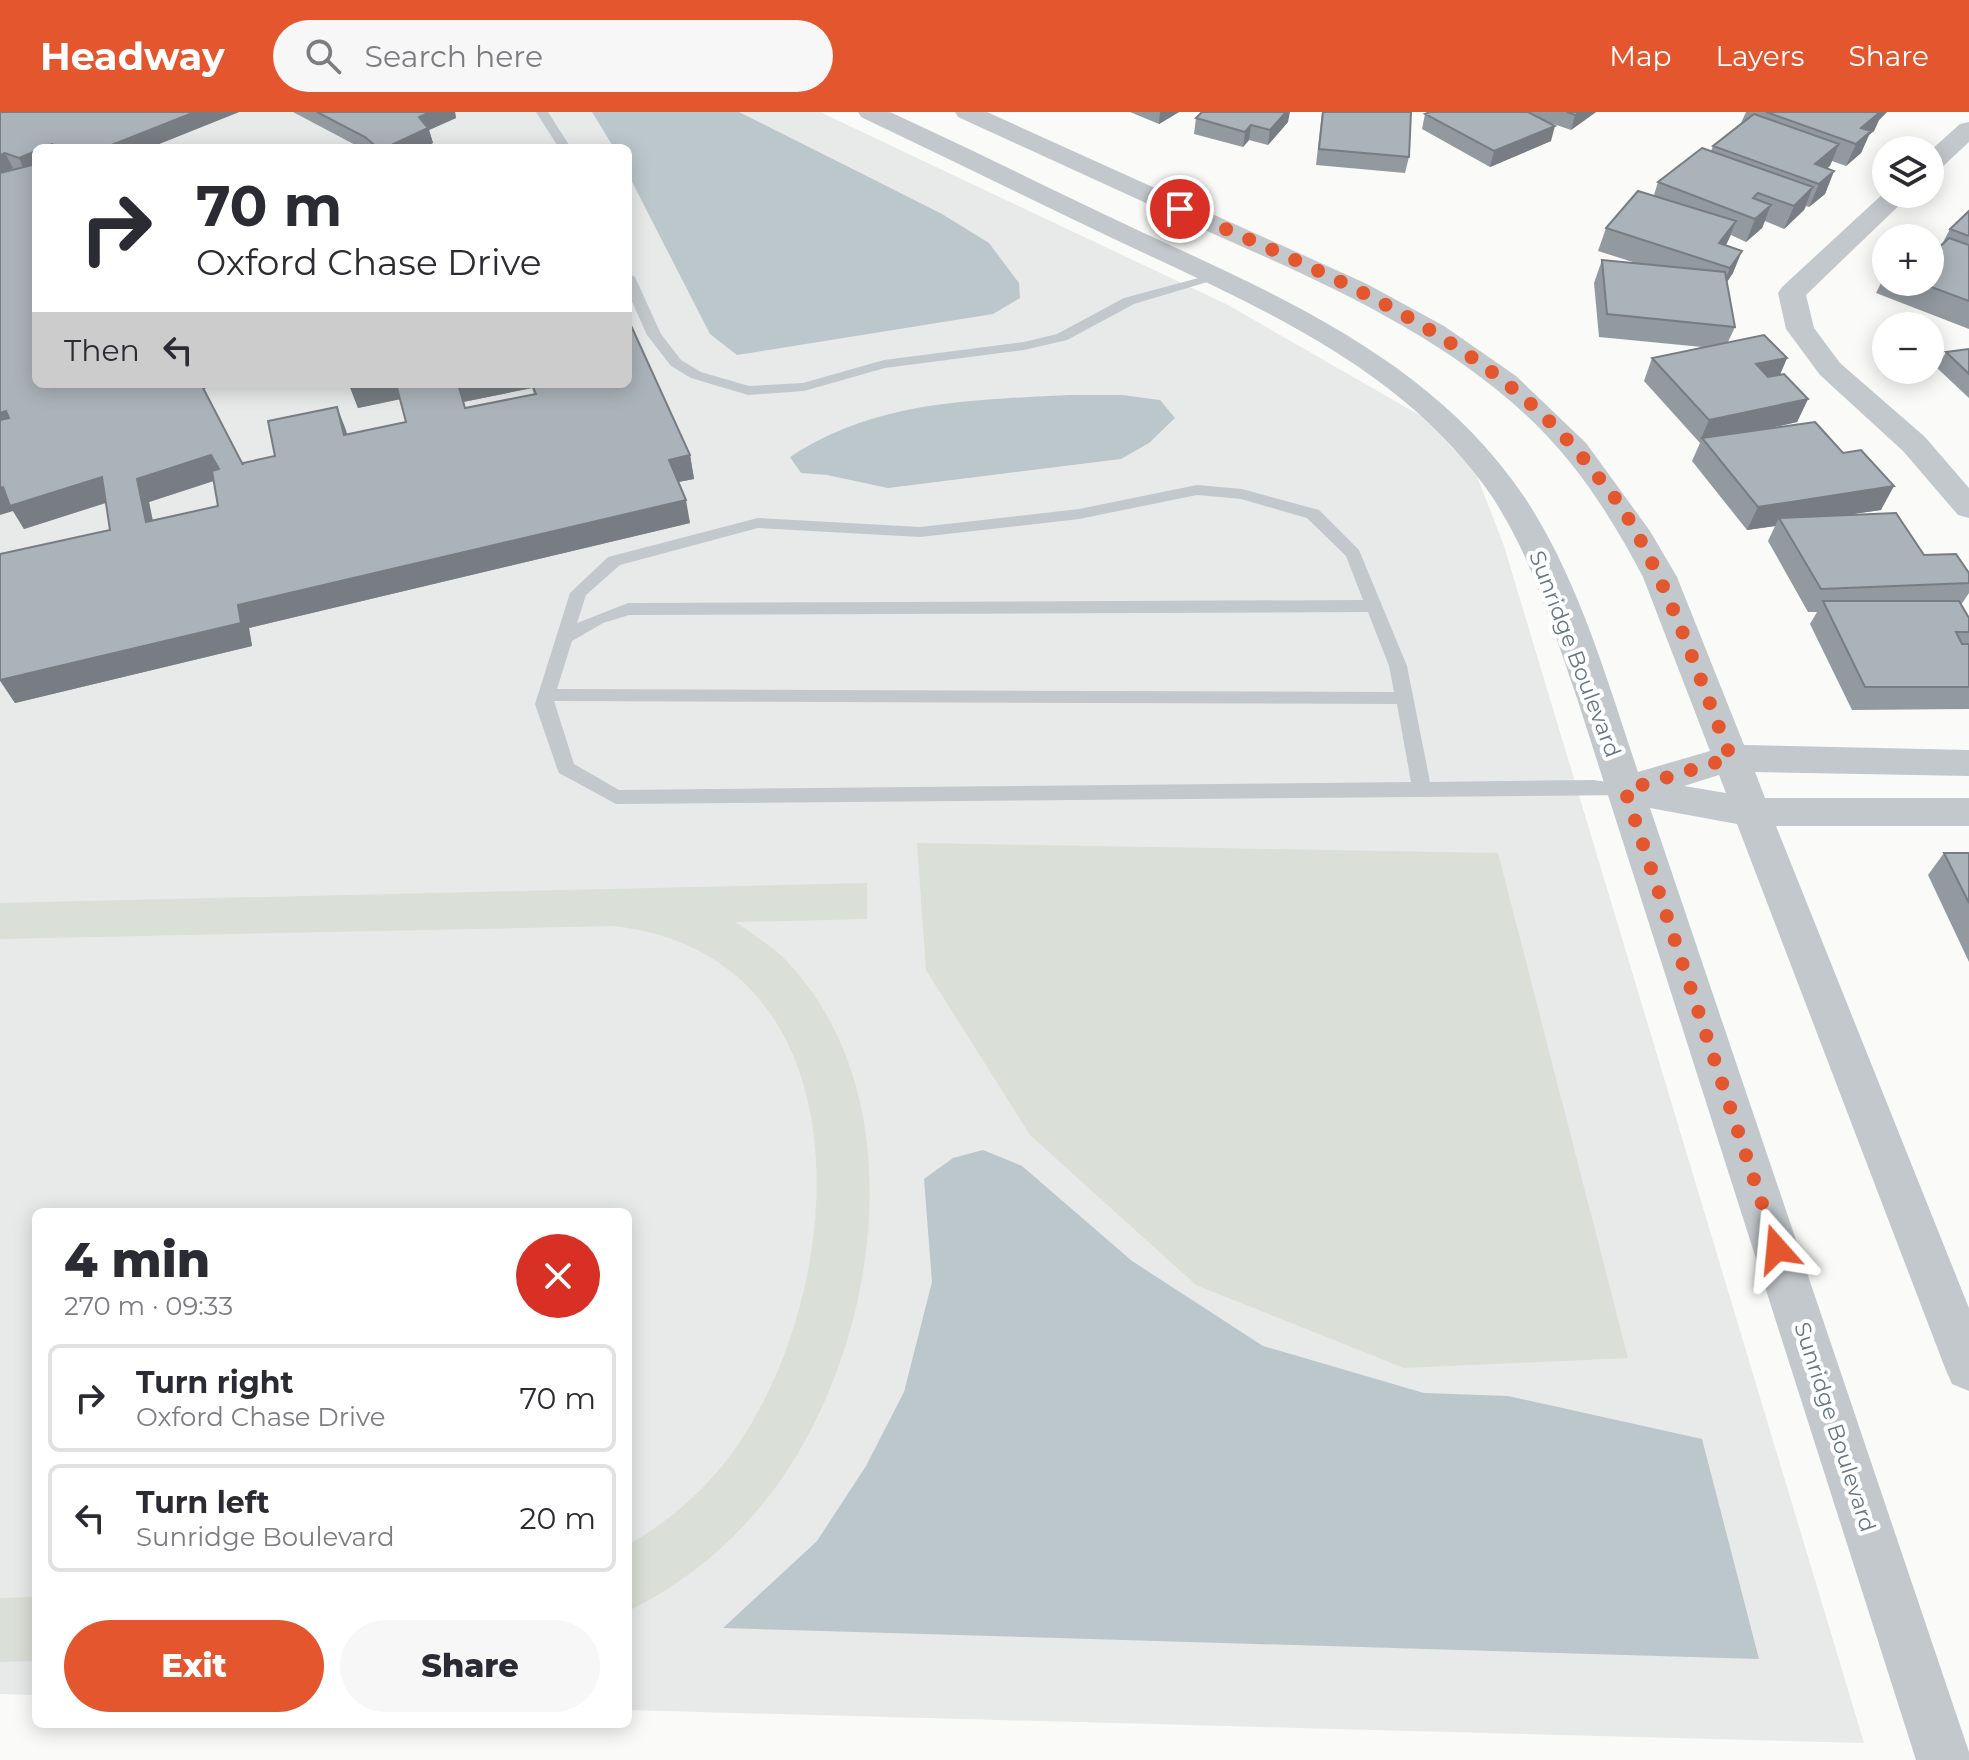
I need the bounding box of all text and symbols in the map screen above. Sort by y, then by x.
search box [273,20,833,92]
text: Headway [40,33,225,80]
icon: search [301,34,345,78]
text: Search here [365,38,543,75]
text: Map [1609,39,1672,73]
text: Layers [1716,39,1805,73]
text: Share [1849,39,1929,73]
map controls [1872,136,1944,384]
button: layers [1872,136,1944,208]
text: 70 m [196,172,342,240]
pin [1146,175,1214,243]
icon: right [64,176,168,280]
icon: arrive [1158,187,1202,231]
button: + [1872,224,1944,296]
text: Oxford Chase Drive [196,240,541,284]
button: − [1872,312,1944,384]
icon: left [156,328,200,372]
text: Then [64,332,140,369]
street label: Sunridge Boulevard [1523,547,1627,761]
position arrow [1735,1207,1819,1291]
text: 4 min [64,1231,210,1289]
button: close [516,1234,600,1318]
text: 270 m · 09:33 [64,1290,233,1322]
street label: Sunridge Boulevard [1788,1319,1882,1535]
text: Turn right [136,1364,293,1401]
icon: right [68,1376,112,1420]
text: 70 m [519,1380,596,1417]
text: Oxford Chase Drive [136,1401,385,1433]
text: Turn left [136,1484,269,1521]
icon: left [68,1496,112,1540]
text: 20 m [519,1500,596,1537]
text: Sunridge Boulevard [136,1521,395,1553]
button: Exit [64,1620,324,1712]
button: Share [340,1620,600,1712]

